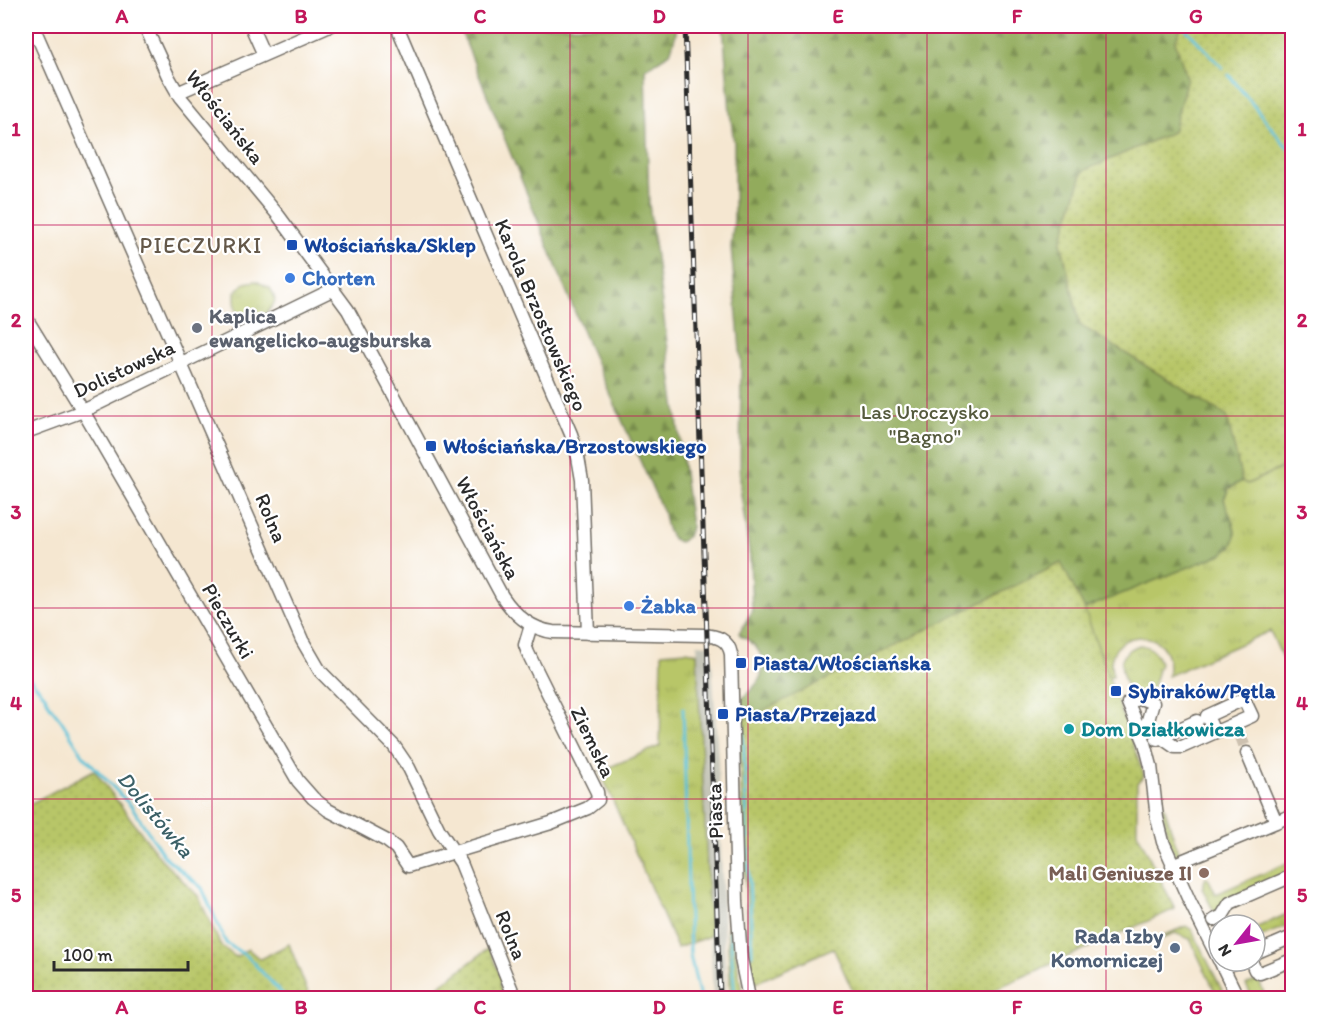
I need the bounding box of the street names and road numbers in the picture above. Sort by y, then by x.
street label: Włościańska [181,64,270,169]
street label: Karola Brzostowskiego [490,215,593,415]
street label: Dolistowska [69,334,179,403]
street label: Włościańska [451,472,526,584]
street label: Rolna [250,490,293,546]
street label: Pieczurki [197,579,260,663]
street label: Ziemska [566,702,621,782]
street label: Piasta [701,783,728,839]
street label: Rolna [490,907,533,963]

